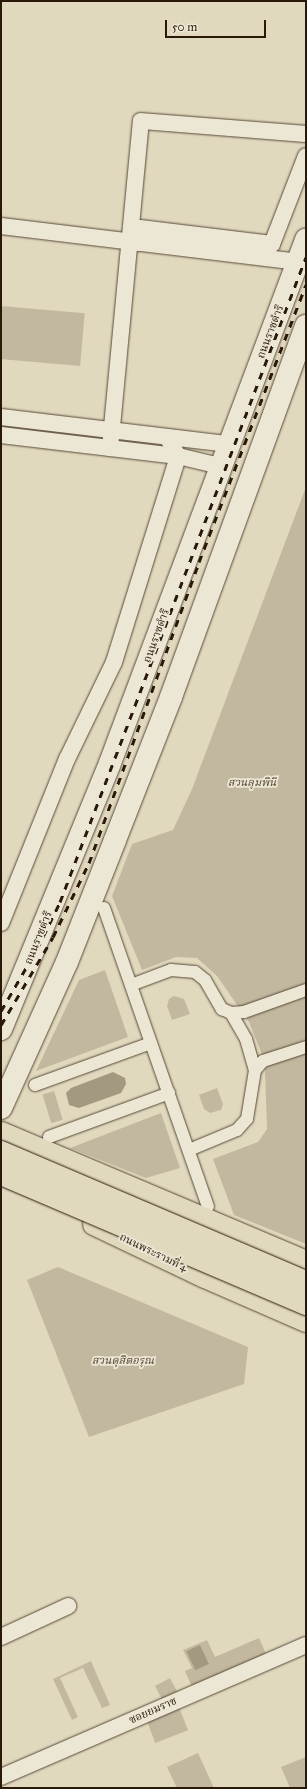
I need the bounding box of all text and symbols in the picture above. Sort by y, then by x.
scale bar [167,12,268,38]
text: 50 m [172,20,197,34]
street label: ถนนราชดำริ [255,303,287,361]
street label: ถนนราชดำริ [141,607,173,665]
park label: สวนลุมพินี [228,776,276,790]
street label: ถนนราชดำริ [22,909,56,967]
street label: ถนนพระรามที่ 4 [117,1231,189,1275]
park label: สวนดุสิตอรุณ [92,1354,154,1368]
street label: ซอยยมราช [127,1695,179,1727]

